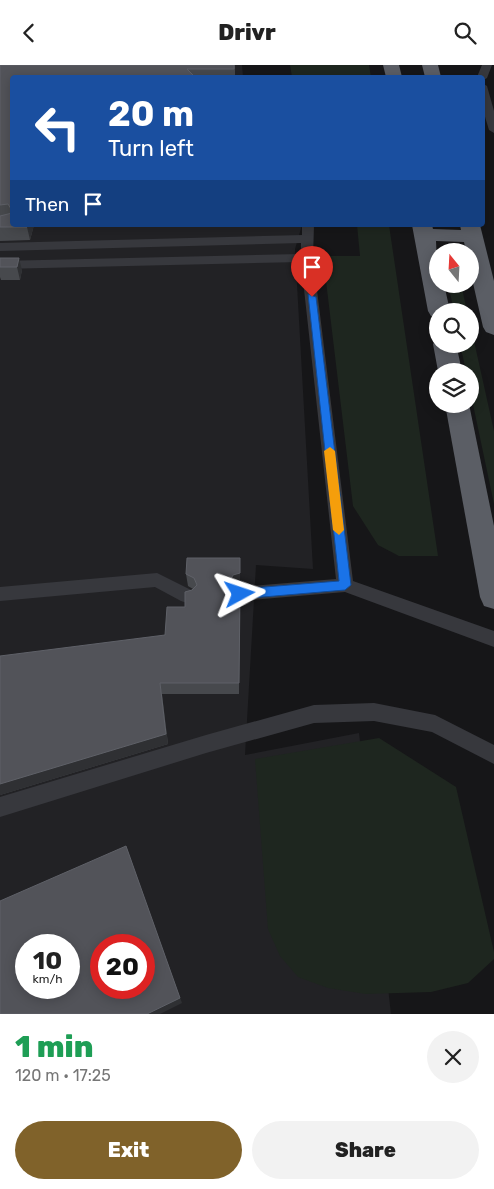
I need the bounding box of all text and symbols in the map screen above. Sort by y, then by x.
icon: back [15,19,43,47]
text: Drivr [218,19,276,46]
icon: search [451,19,479,47]
text: 20 m [108,93,194,135]
icon: left [25,95,90,160]
text: Turn left [108,135,194,162]
icon: arrive [79,190,107,218]
text: Then [25,193,69,216]
north arrow [429,243,479,293]
map controls [429,243,479,413]
pin [291,246,333,297]
icon: arrive [298,253,326,281]
button: search [429,303,479,353]
button: layers [429,363,479,413]
position arrow [213,567,265,619]
speed limit sign: 20 [90,934,155,999]
text: 10 [33,946,62,975]
text: km/h [33,972,62,986]
text: 1 min [15,1029,93,1065]
button: close [427,1031,479,1083]
text: 120 m · 17:25 [15,1066,111,1085]
button: Exit [15,1121,242,1179]
button: Share [252,1121,479,1179]

